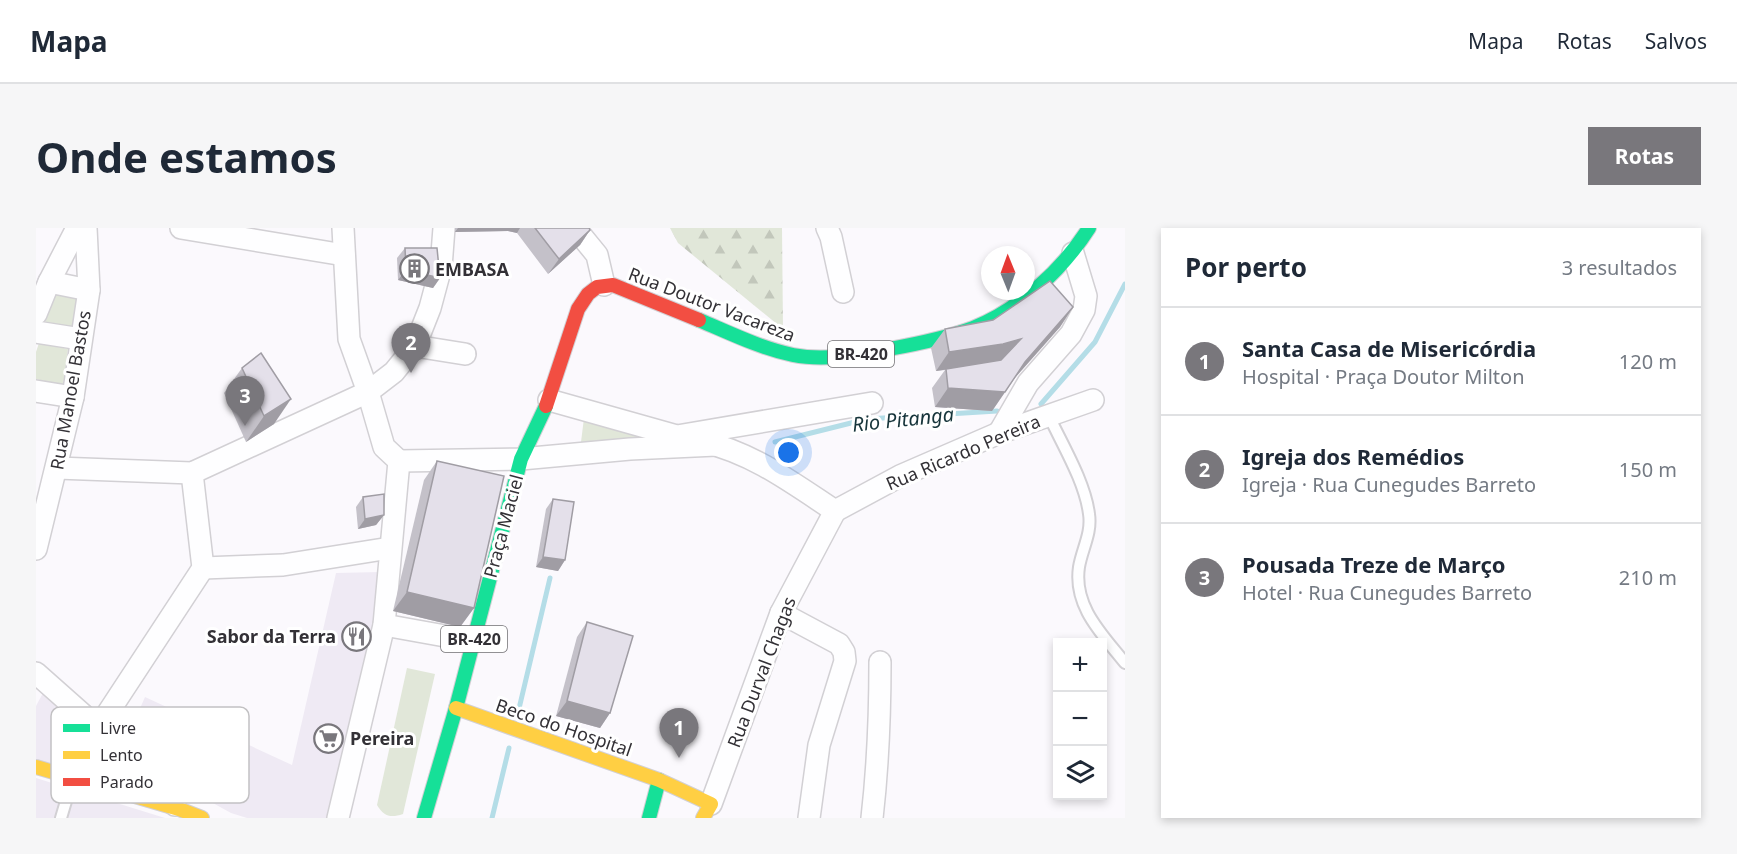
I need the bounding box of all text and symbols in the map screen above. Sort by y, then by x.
text: Mapa [30,22,108,60]
text: Mapa [1468,27,1524,55]
text: Rotas [1557,27,1612,55]
text: Salvos [1645,27,1707,55]
button: Rotas [1588,127,1701,185]
text: Onde estamos [36,128,337,185]
north arrow [981,246,1035,300]
text: Por perto [1185,249,1307,285]
building icon: EMBASA [398,253,430,285]
text: 3 resultados [1562,254,1677,281]
place label: EMBASA [435,257,509,281]
street label: Rua Doutor Vacareza [625,261,799,347]
street label: Rua Manoel Bastos [44,308,96,472]
pin: 2 [392,324,430,373]
text: Santa Casa de Misericórdia [1242,333,1536,363]
road number: BR-420 [828,341,894,367]
text: 1 [1199,348,1210,375]
text: 120 m [1619,348,1677,375]
text: Hospital · Praça Doutor Milton [1242,363,1525,390]
pin: 3 [226,376,264,426]
water label: Rio Pitanga [851,400,955,438]
street label: Rua Ricardo Pereira [882,409,1044,495]
your location [774,438,803,467]
text: Igreja dos Remédios [1242,441,1464,471]
text: 2 [1199,456,1210,483]
text: 150 m [1619,456,1677,483]
text: Igreja · Rua Cunegudes Barreto [1242,471,1536,498]
street label: Praça Maciel [478,472,528,580]
text: Pousada Treze de Março [1242,549,1506,579]
text: 3 [1199,564,1210,591]
text: 210 m [1619,564,1677,591]
text: Hotel · Rua Cunegudes Barreto [1242,579,1532,606]
street label: Rua Durval Chagas [721,593,801,751]
restaurant icon: Sabor da Terra [341,620,373,652]
place label: Sabor da Terra [207,624,336,648]
road number: BR-420 [441,626,507,652]
map controls [1053,638,1107,800]
button: + [1053,638,1107,692]
street label: Beco do Hospital [493,692,635,762]
button: − [1053,692,1107,746]
legend [51,707,249,803]
pin: 1 [660,708,698,758]
text: Livre [100,717,136,739]
supermarket icon: Pereira [313,722,345,754]
place label: Pereira [350,726,414,750]
text: Lento [100,744,143,766]
button: layers [1053,746,1107,800]
text: Parado [100,771,153,793]

